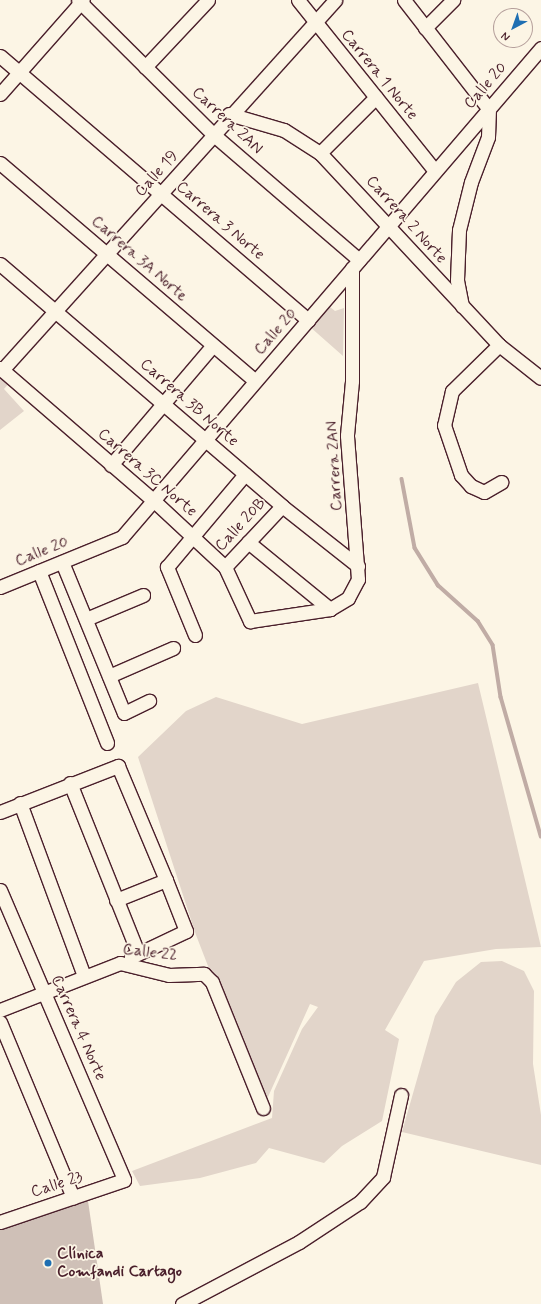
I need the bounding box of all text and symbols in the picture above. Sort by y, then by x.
north arrow [493,8,533,48]
street label: Carrera 1 Norte [337,26,421,124]
text: N [498,29,513,44]
street label: Calle 20 [460,59,512,113]
street label: Carrera 2AN [188,83,266,159]
street label: Calle 19 [131,147,183,201]
street label: Carrera 2 Norte [362,172,450,268]
street label: Carrera 3 Norte [172,177,268,265]
street label: Carrera 3A Norte [87,212,191,306]
street label: Calle 20 [250,305,302,359]
street label: Carrera 3B Norte [137,356,241,450]
street label: Carrera 2AN [323,421,347,511]
street label: Carrera 3C Norte [95,426,199,520]
street label: Calle 20B [212,494,270,556]
street label: Calle 20 [13,533,71,571]
street label: Calle 22 [122,940,178,966]
street label: Carrera 4 Norte [46,972,110,1084]
street label: Calle 23 [29,1168,85,1202]
place label: Clínica Comfandi Cartago [57,1244,183,1282]
marker: Clínica Comfandi Cartago [42,1257,54,1269]

